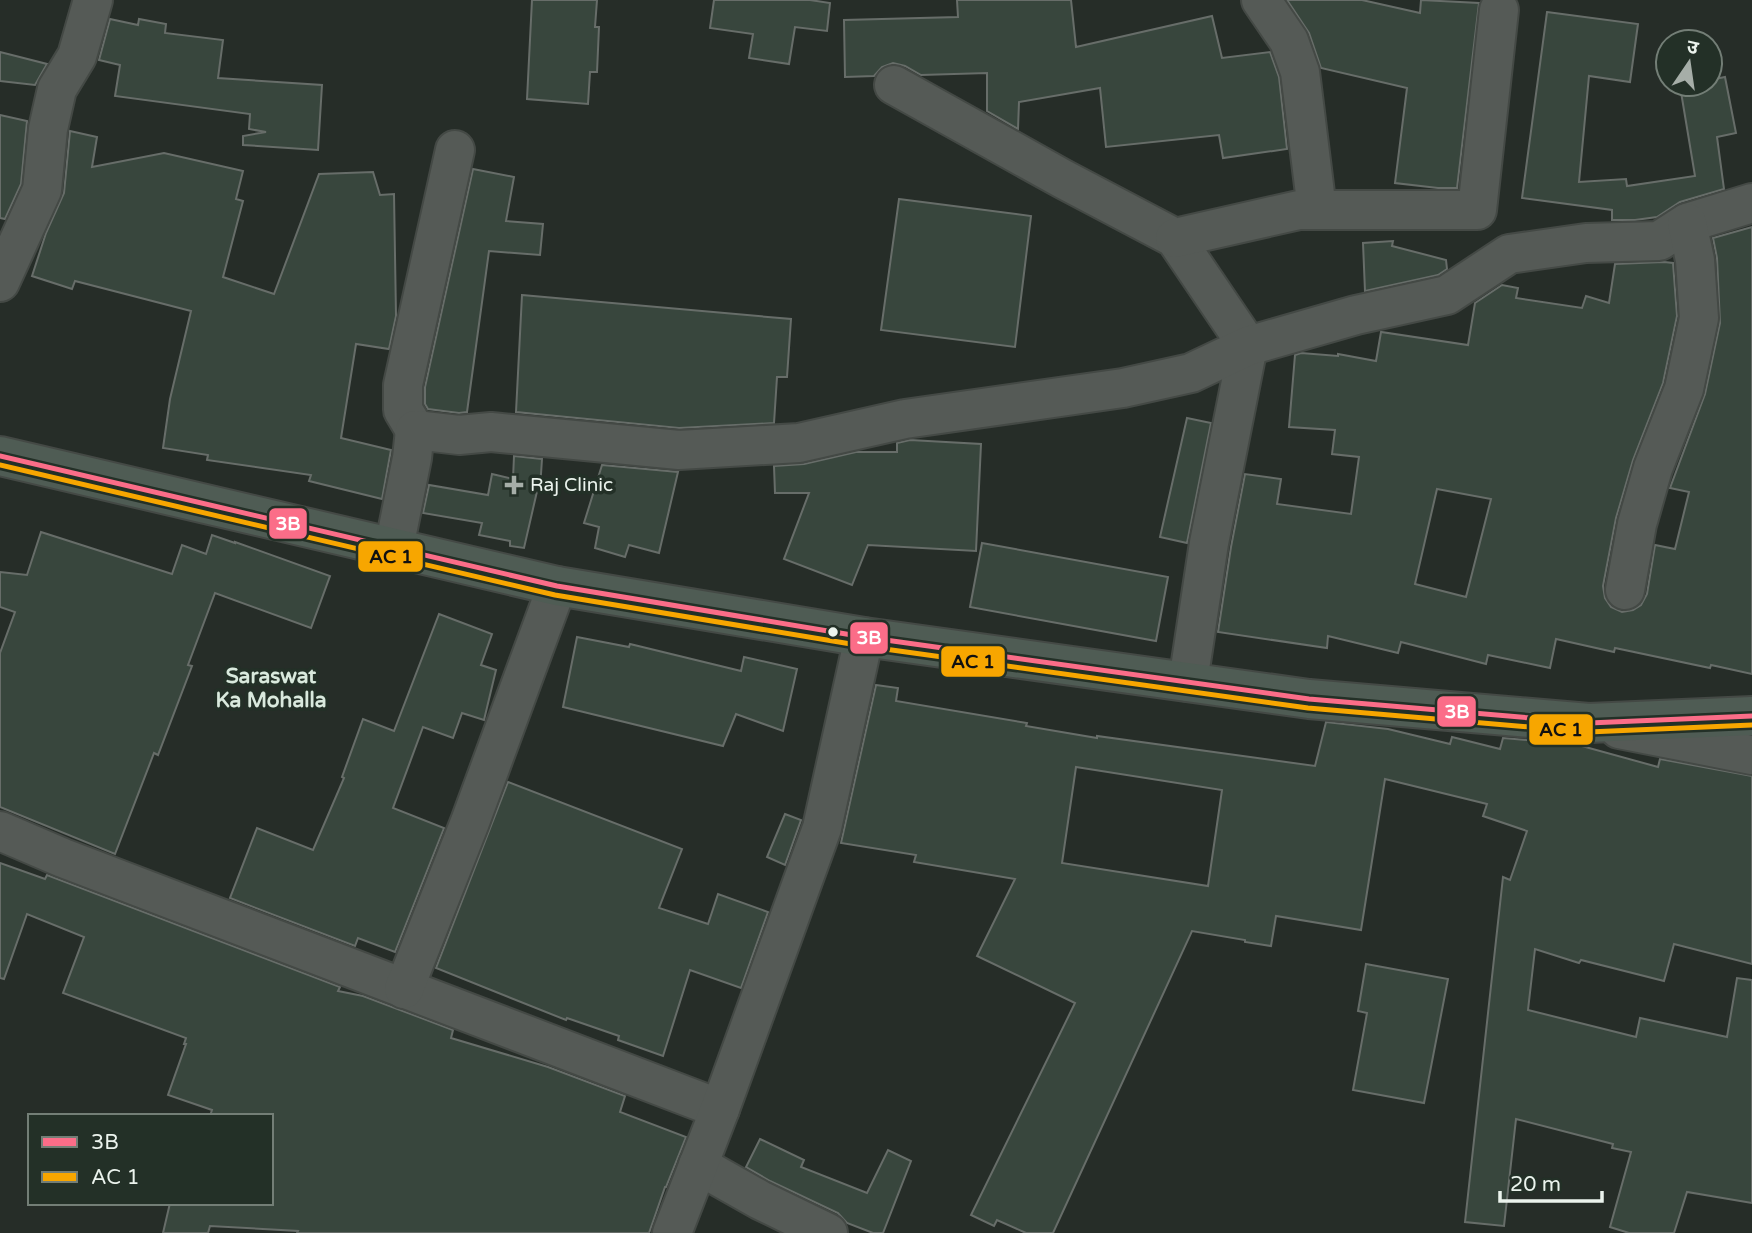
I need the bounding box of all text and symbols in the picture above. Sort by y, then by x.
north arrow [1654,28,1724,98]
text: उ [1685,35,1701,60]
place label: Raj Clinic [530,474,613,496]
marker: Raj Clinic [504,475,524,495]
line badge: 3B [268,507,308,540]
text: 3B [275,513,301,535]
line badge: AC 1 [357,540,424,573]
text: AC 1 [369,546,413,568]
line badge: 3B [849,621,889,655]
unlabelled marker [826,625,840,639]
text: 3B [856,627,882,649]
line badge: AC 1 [940,645,1006,678]
text: AC 1 [951,651,995,673]
district label: Saraswat Ka Mohalla [216,664,326,713]
line badge: 3B [1436,695,1477,728]
text: 3B [1444,701,1470,723]
line badge: AC 1 [1528,713,1594,746]
text: AC 1 [1539,719,1583,741]
legend [28,1114,273,1205]
text: 3B [91,1130,119,1155]
scale bar [1500,1160,1602,1204]
text: AC 1 [91,1165,140,1190]
text: 20 m [1510,1172,1561,1197]

